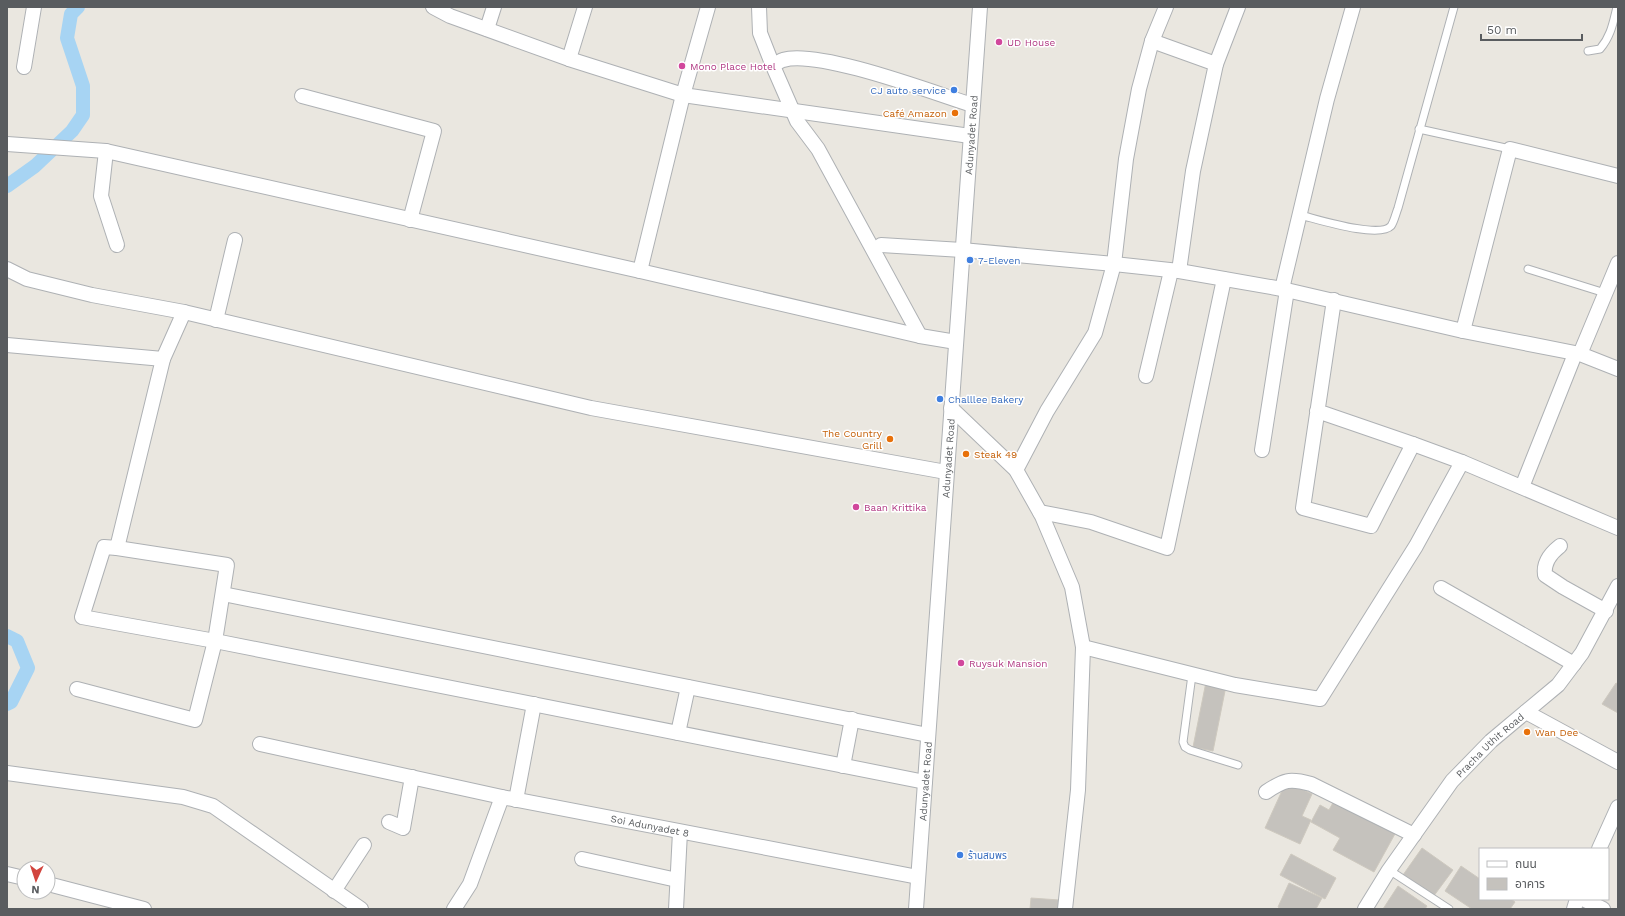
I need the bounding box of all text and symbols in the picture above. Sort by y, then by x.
scale bar [1481,16,1582,42]
text: 50 m [1487,23,1517,37]
marker: UD House [994,37,1004,47]
place label: UD House [1007,37,1055,48]
marker: Mono Place Hotel [677,61,687,71]
place label: Mono Place Hotel [690,61,776,72]
place label: CJ auto service [870,85,946,96]
marker: CJ auto service [949,85,959,95]
street label: Adunyadet Road [963,95,979,175]
place label: Café Amazon [883,108,947,119]
marker: Café Amazon [950,108,960,118]
marker: 7-Eleven [965,255,975,265]
place label: 7-Eleven [978,255,1020,266]
marker: Challlee Bakery [935,394,945,404]
place label: Challlee Bakery [948,394,1024,405]
street label: Adunyadet Road [940,418,956,498]
place label: The Country Grill [822,428,883,451]
marker: The Country Grill [885,434,895,444]
marker: Steak 49 [961,449,971,459]
place label: Steak 49 [974,449,1017,460]
marker: Baan Krittika [851,502,861,512]
place label: Baan Krittika [864,502,927,513]
marker: Ruysuk Mansion [956,658,966,668]
place label: Ruysuk Mansion [969,658,1048,669]
street label: Pracha Uthit Road [1454,711,1526,779]
marker: Wan Dee [1522,727,1532,737]
place label: Wan Dee [1535,727,1578,738]
street label: Adunyadet Road [917,741,933,821]
street label: Soi Adunyadet 8 [610,813,690,838]
legend [1479,848,1609,900]
marker: ร้านสมพร [955,850,965,860]
place label: ร้านสมพร [968,850,1007,861]
text: ถนน [1515,857,1537,871]
north arrow [16,860,56,900]
text: อาคาร [1515,877,1545,891]
text: N [31,883,40,896]

